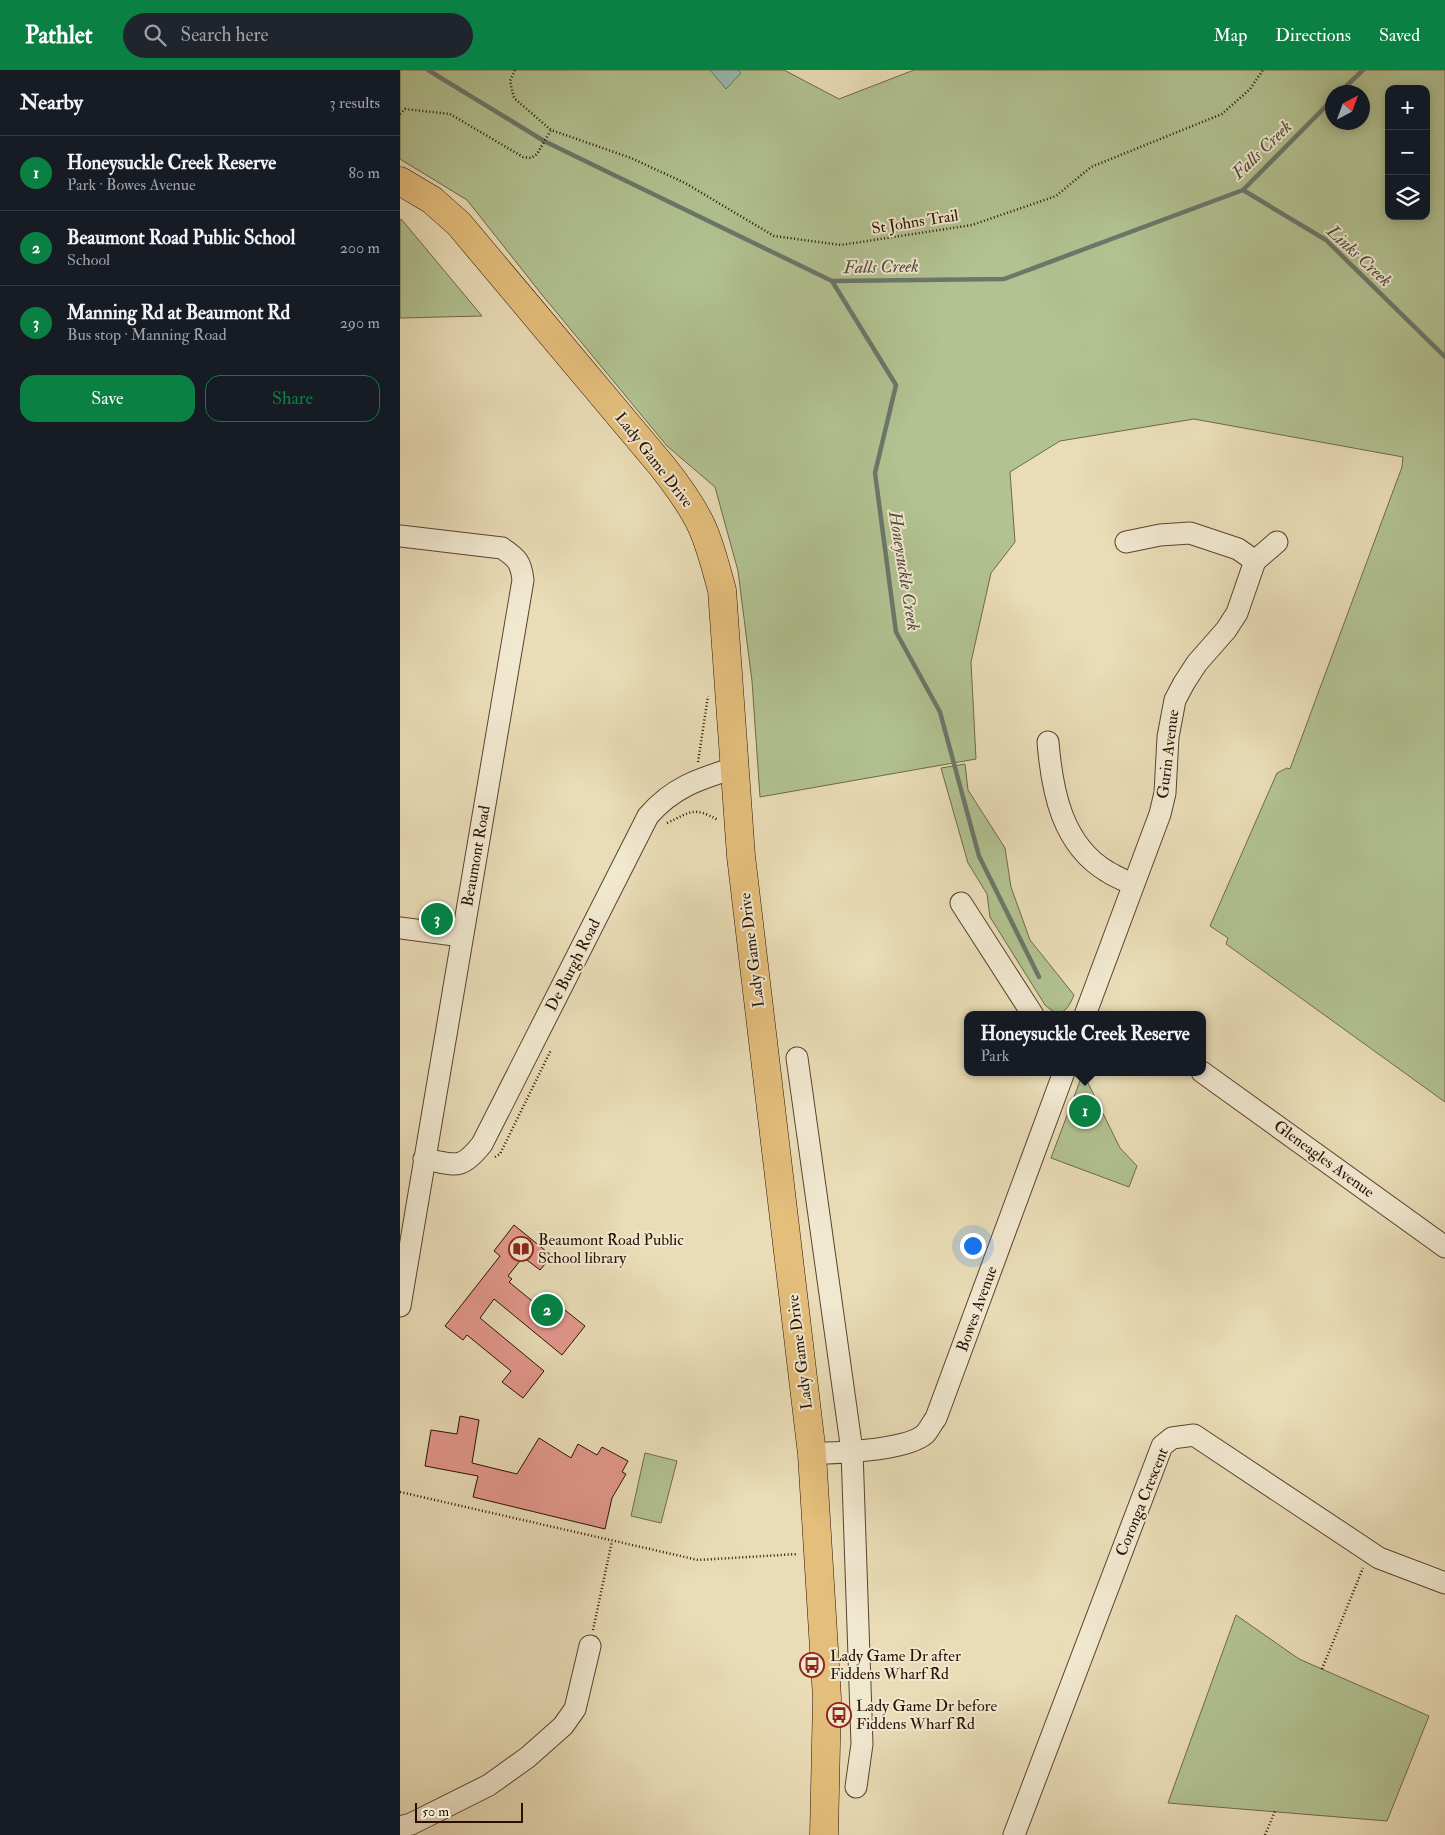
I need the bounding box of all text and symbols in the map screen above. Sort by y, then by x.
search box [123,13,473,58]
text: Pathlet [25,20,93,51]
icon: search [141,21,169,49]
text: Search here [181,23,268,47]
text: Map [1214,24,1247,47]
text: Directions [1275,24,1351,47]
text: Saved [1379,24,1420,47]
north arrow [1325,85,1370,130]
map controls [1385,85,1430,220]
button: + [1385,85,1430,130]
text: Nearby [20,89,83,116]
text: 3 results [329,93,380,113]
water label: Falls Creek [1226,116,1297,185]
button: − [1385,130,1430,175]
text: Honeysuckle Creek Reserve [67,151,276,175]
text: 1 [33,163,39,183]
text: 80 m [349,163,380,183]
text: Park · Bowes Avenue [67,175,196,195]
button: layers [1385,175,1430,220]
street label: St Johns Trail [870,205,960,240]
water label: Links Creek [1321,219,1396,292]
text: Beaumont Road Public School [67,226,295,250]
text: 2 [32,238,40,258]
text: 200 m [340,238,380,258]
text: School [67,250,110,270]
water label: Falls Creek [842,255,919,279]
text: Manning Rd at Beaumont Rd [67,301,290,325]
text: 3 [33,313,39,333]
text: 290 m [340,313,380,333]
text: Bus stop · Manning Road [67,325,227,345]
button: Save [20,375,195,422]
button: Share [205,375,380,422]
street label: Lady Game Drive [611,408,698,512]
water label: Honeysuckle Creek [883,509,925,632]
street label: Gurin Avenue [1153,708,1183,800]
street label: Beaumont Road [457,804,495,908]
street label: Lady Game Drive [735,891,769,1009]
pin: 3 [421,900,453,938]
street label: De Burgh Road [541,915,605,1014]
popup [964,1011,1206,1076]
text: Honeysuckle Creek Reserve [980,1022,1190,1046]
text: Park [980,1046,1010,1066]
pin: 1 [1069,1092,1101,1130]
street label: Gleneagles Avenue [1270,1116,1378,1202]
place label: Beaumont Road Public School library [538,1230,684,1268]
your location [960,1233,986,1259]
library icon: Beaumont Road Public School library [508,1236,534,1262]
street label: Bowes Avenue [952,1263,1002,1355]
pin: 2 [531,1291,563,1329]
street label: Lady Game Drive [783,1293,817,1411]
street label: Coronga Crescent [1111,1445,1173,1559]
place label: Lady Game Dr after Fiddens Wharf Rd [830,1646,961,1684]
bus stop icon: Lady Game Dr after Fiddens Wharf Rd [799,1652,825,1678]
place label: Lady Game Dr before Fiddens Wharf Rd [856,1696,997,1734]
bus stop icon: Lady Game Dr before Fiddens Wharf Rd [826,1702,852,1728]
scale bar [415,1800,522,1823]
text: 50 m [422,1803,449,1820]

